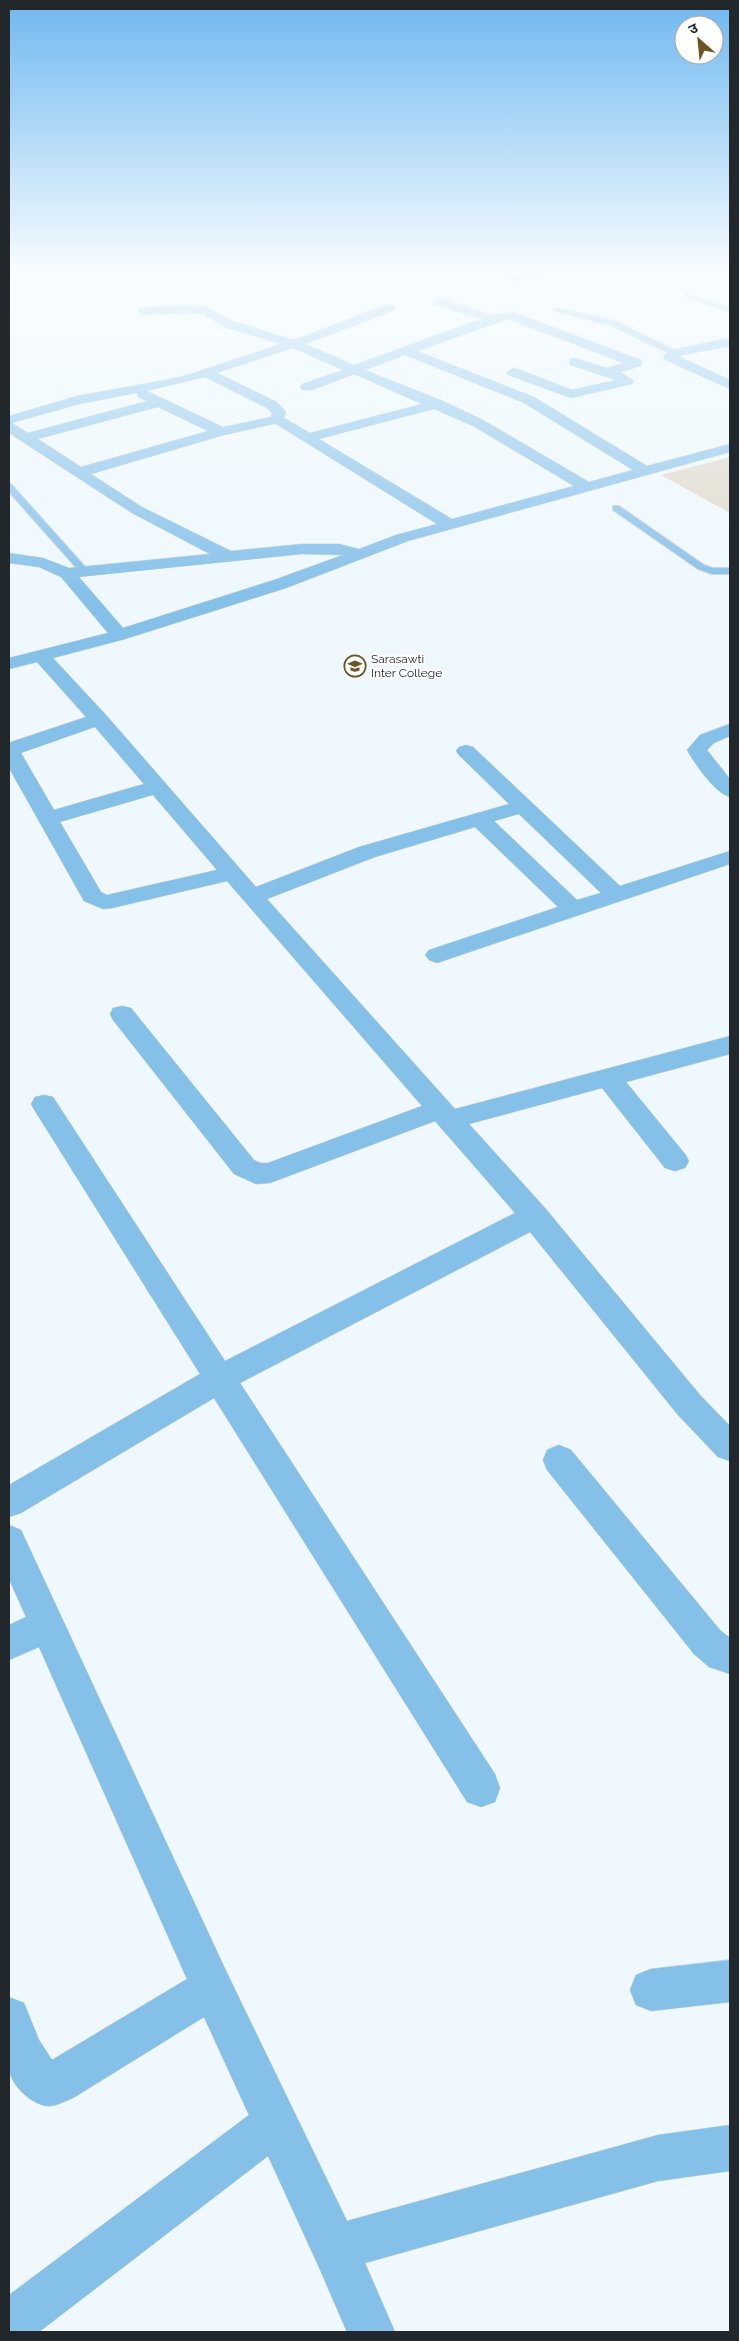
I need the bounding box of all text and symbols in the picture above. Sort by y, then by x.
north arrow [674,15,724,65]
text: उ [686,19,701,37]
place label: Sarasawti Inter College [371,652,442,680]
school or university icon: Sarasawti Inter College [343,654,367,678]

